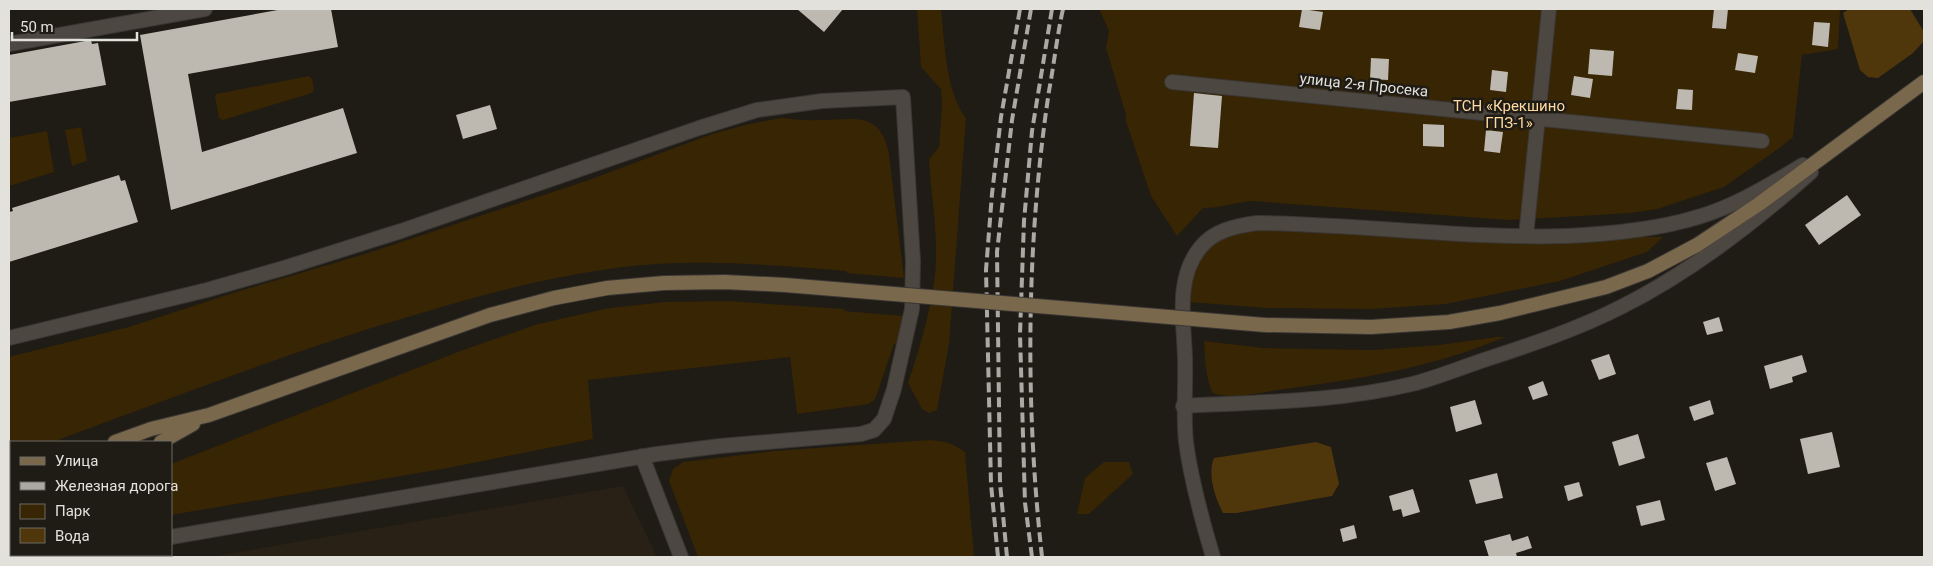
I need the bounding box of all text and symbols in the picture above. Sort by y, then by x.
scale bar [12,10,138,42]
text: 50 m [20,18,54,36]
street label: улица 2-я Просека [1299,69,1429,101]
park label: ТСН «Крекшино ГПЗ-1» [1453,97,1565,132]
legend [10,441,172,556]
text: Улица [55,452,98,470]
text: Железная дорога [55,477,178,495]
text: Парк [55,502,90,520]
text: Вода [55,527,90,545]

